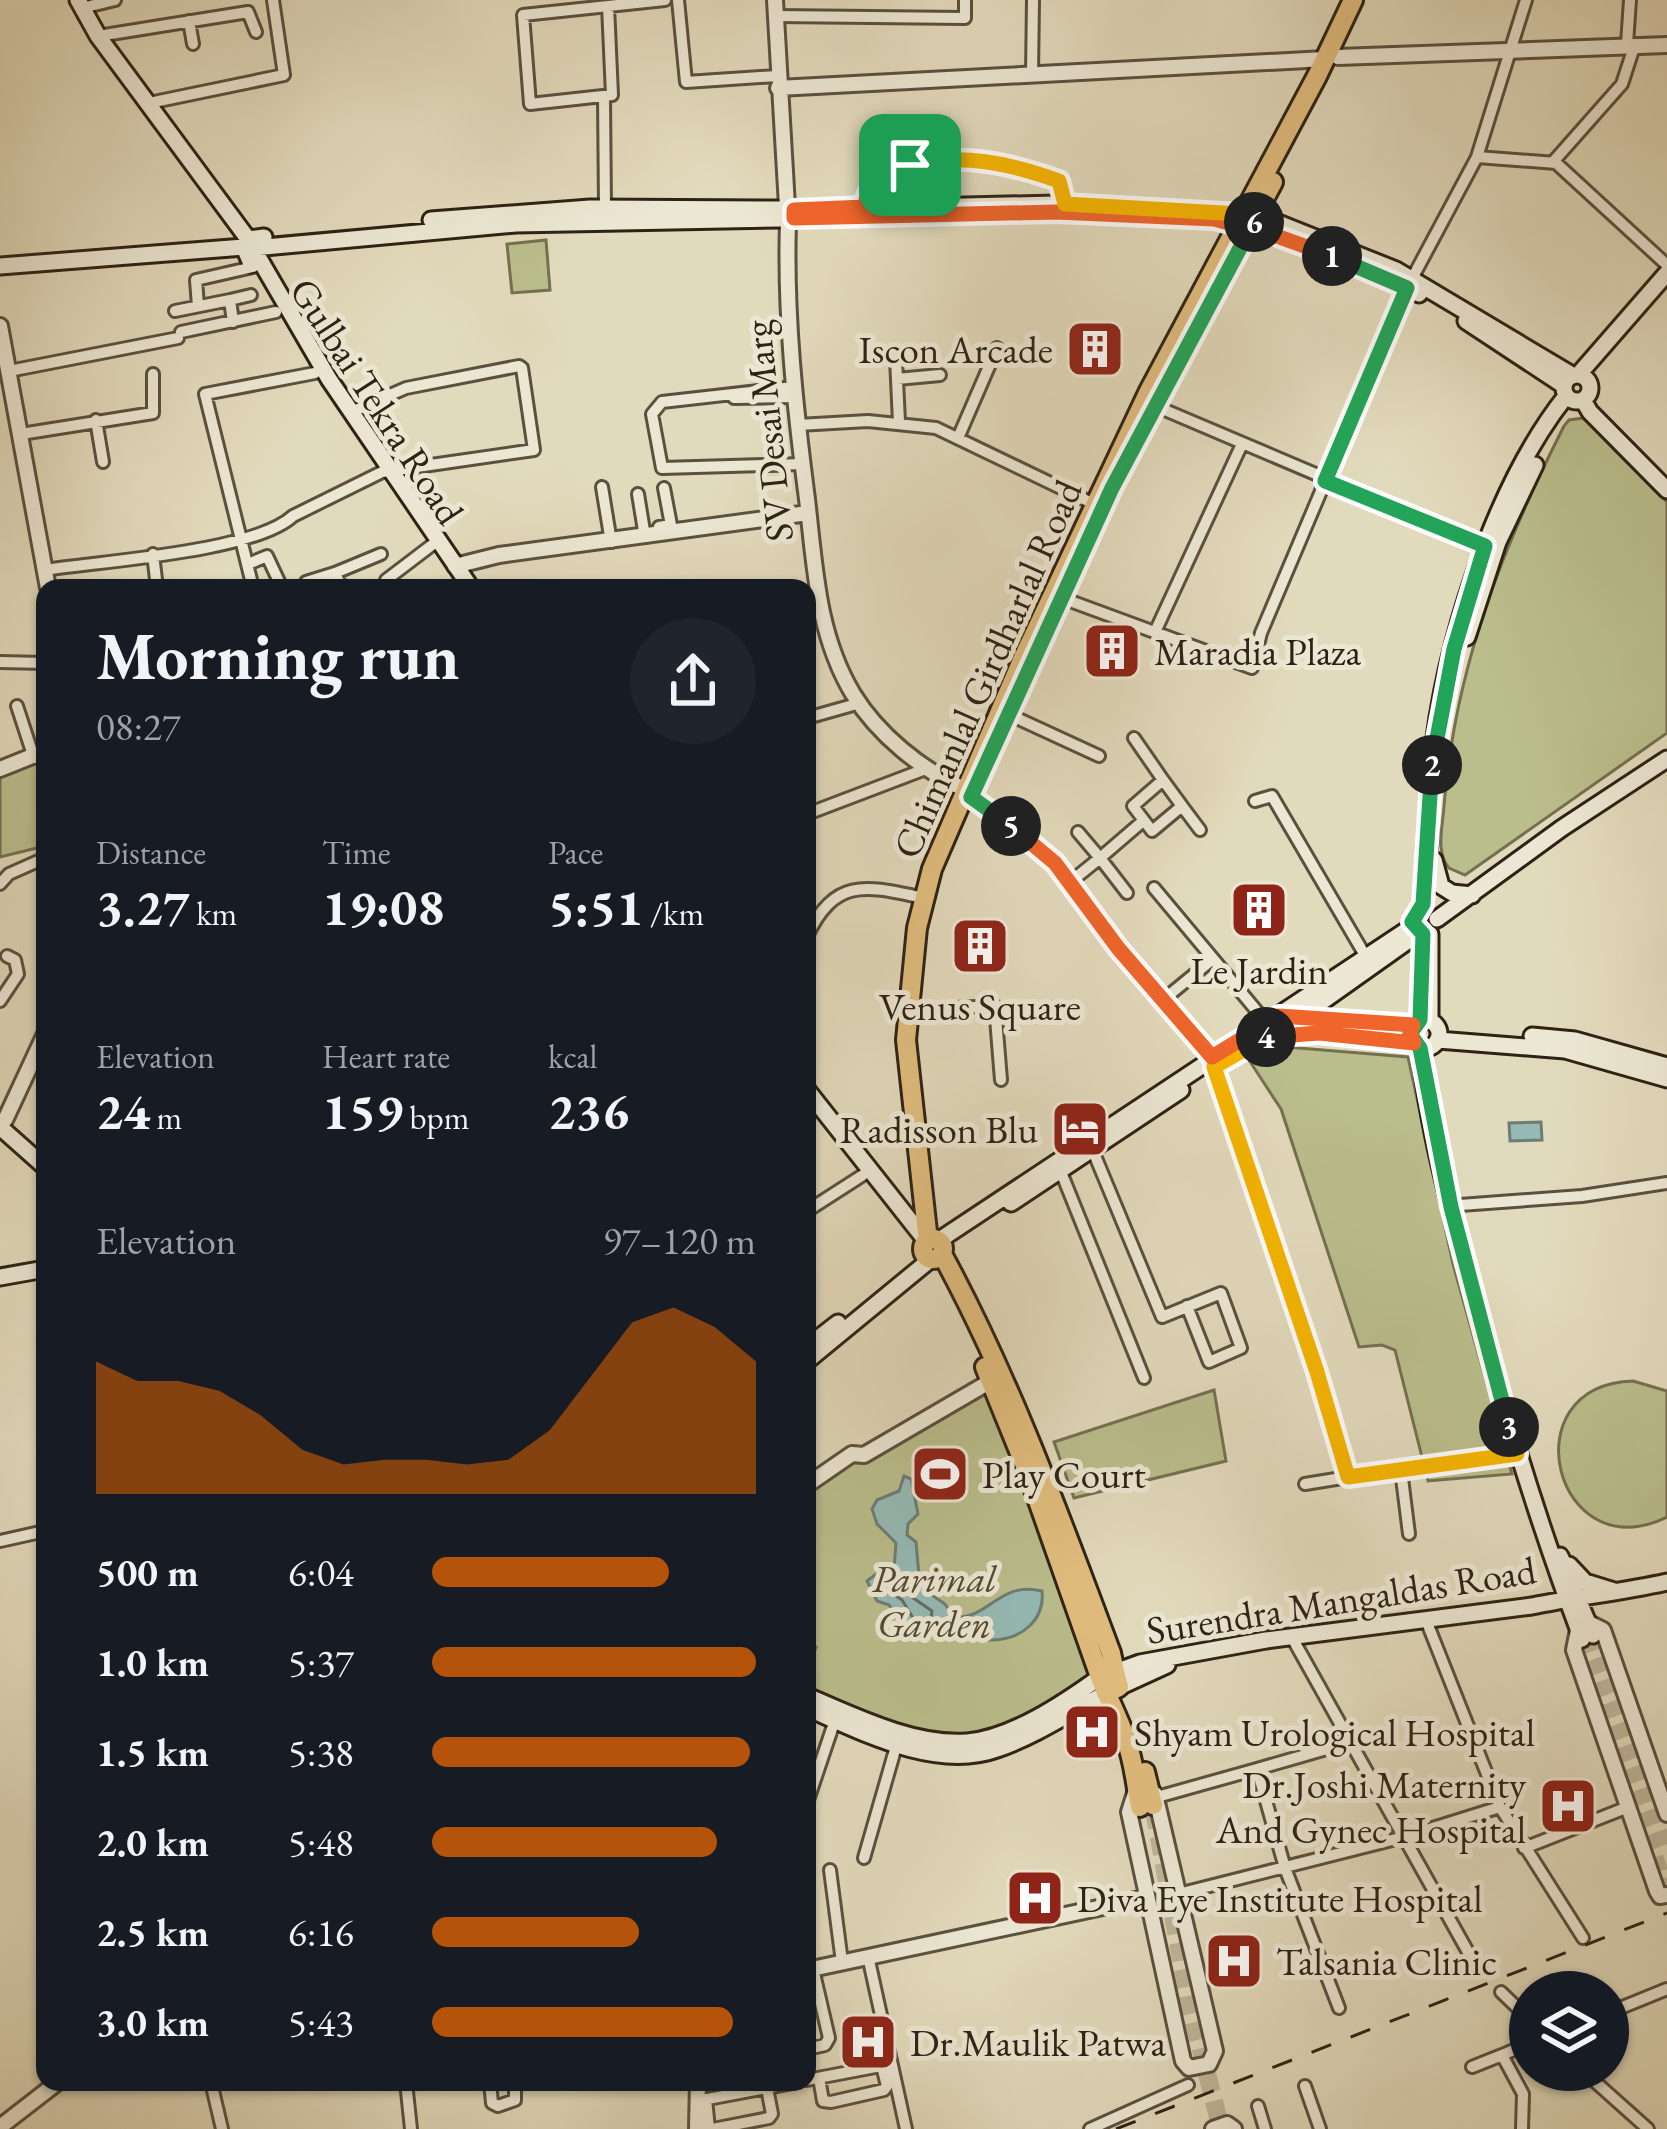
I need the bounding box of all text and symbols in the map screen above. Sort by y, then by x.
pin [859,114,961,216]
icon: arrive [877,132,943,198]
pin: 6 [1224,192,1284,252]
text: 6 [1245,200,1263,243]
pin: 1 [1302,226,1362,286]
text: 1 [1323,234,1341,277]
street label: Gulbai Tekra Road [278,268,476,534]
street label: SV Desai Marg [731,317,805,544]
building icon: Iscon Arcade [1064,318,1126,380]
place label: Iscon Arcade [859,324,1053,375]
street label: Chimanlal Girdharlal Road [881,472,1094,866]
text: Morning run [96,613,460,699]
button: share [630,618,756,744]
building icon: Maradia Plaza [1081,620,1143,682]
place label: Maradia Plaza [1154,626,1362,677]
text: 08:27 [96,701,181,752]
pin: 2 [1402,735,1462,795]
text: 2 [1423,743,1441,786]
pin: 5 [981,796,1041,856]
text: 5 [1002,804,1020,847]
text: Distance [96,831,206,874]
text: Time [322,831,391,874]
text: Pace [548,831,603,874]
text: 3.27 [96,874,190,940]
text: 19:08 [322,874,444,940]
text: 5:51 [548,874,643,940]
building icon: Le Jardin [1228,879,1290,941]
text: km [190,892,237,935]
text: /km [643,892,704,935]
building icon: Venus Square [949,915,1011,977]
place label: Le Jardin [1190,945,1328,996]
place label: Venus Square [879,981,1081,1032]
pin: 4 [1236,1007,1296,1067]
text: 4 [1257,1015,1275,1058]
text: Elevation [96,1035,215,1078]
text: Heart rate [322,1035,450,1078]
text: kcal [548,1035,598,1078]
text: 24 [96,1078,150,1144]
text: 159 [322,1078,403,1144]
text: 236 [548,1078,629,1144]
text: m [150,1096,182,1139]
text: bpm [403,1096,469,1139]
hotel icon: Radisson Blu [1049,1098,1111,1160]
place label: Radisson Blu [840,1104,1038,1155]
text: Elevation [96,1215,236,1266]
text: 97–120 m [603,1215,756,1266]
pin: 3 [1479,1397,1539,1457]
text: 3 [1500,1405,1518,1448]
sports icon: Play Court [909,1443,971,1505]
place label: Play Court [982,1449,1146,1500]
street label: Surendra Mangaldas Road [1143,1544,1540,1656]
text: 500 m [96,1547,199,1598]
text: 6:04 [288,1547,354,1598]
park label: Parimal Garden [872,1553,997,1649]
text: 1.0 km [96,1637,209,1688]
text: 5:37 [288,1637,354,1688]
hospital icon: Shyam Urological Hospital [1061,1701,1123,1763]
place label: Shyam Urological Hospital [1134,1707,1535,1758]
text: 1.5 km [96,1727,209,1778]
text: 5:38 [288,1727,354,1778]
place label: Dr.Joshi Maternity And Gynec Hospital [1215,1759,1527,1855]
hospital icon: Dr.Joshi Maternity And Gynec Hospital [1537,1775,1599,1837]
text: 2.0 km [96,1817,209,1868]
text: 5:48 [288,1817,354,1868]
hospital icon: Diva Eye Institute Hospital [1004,1867,1066,1929]
place label: Diva Eye Institute Hospital [1077,1873,1483,1924]
text: 2.5 km [96,1907,209,1958]
text: 6:16 [288,1907,354,1958]
hospital icon: Talsania Clinic [1203,1930,1265,1992]
place label: Talsania Clinic [1276,1936,1497,1987]
map controls [1509,1971,1629,2091]
button: layers [1509,1971,1629,2091]
text: 3.0 km [96,1997,209,2048]
text: 5:43 [288,1997,354,2048]
hospital icon: Dr.Maulik Patwa [837,2011,899,2073]
place label: Dr.Maulik Patwa [910,2017,1166,2068]

